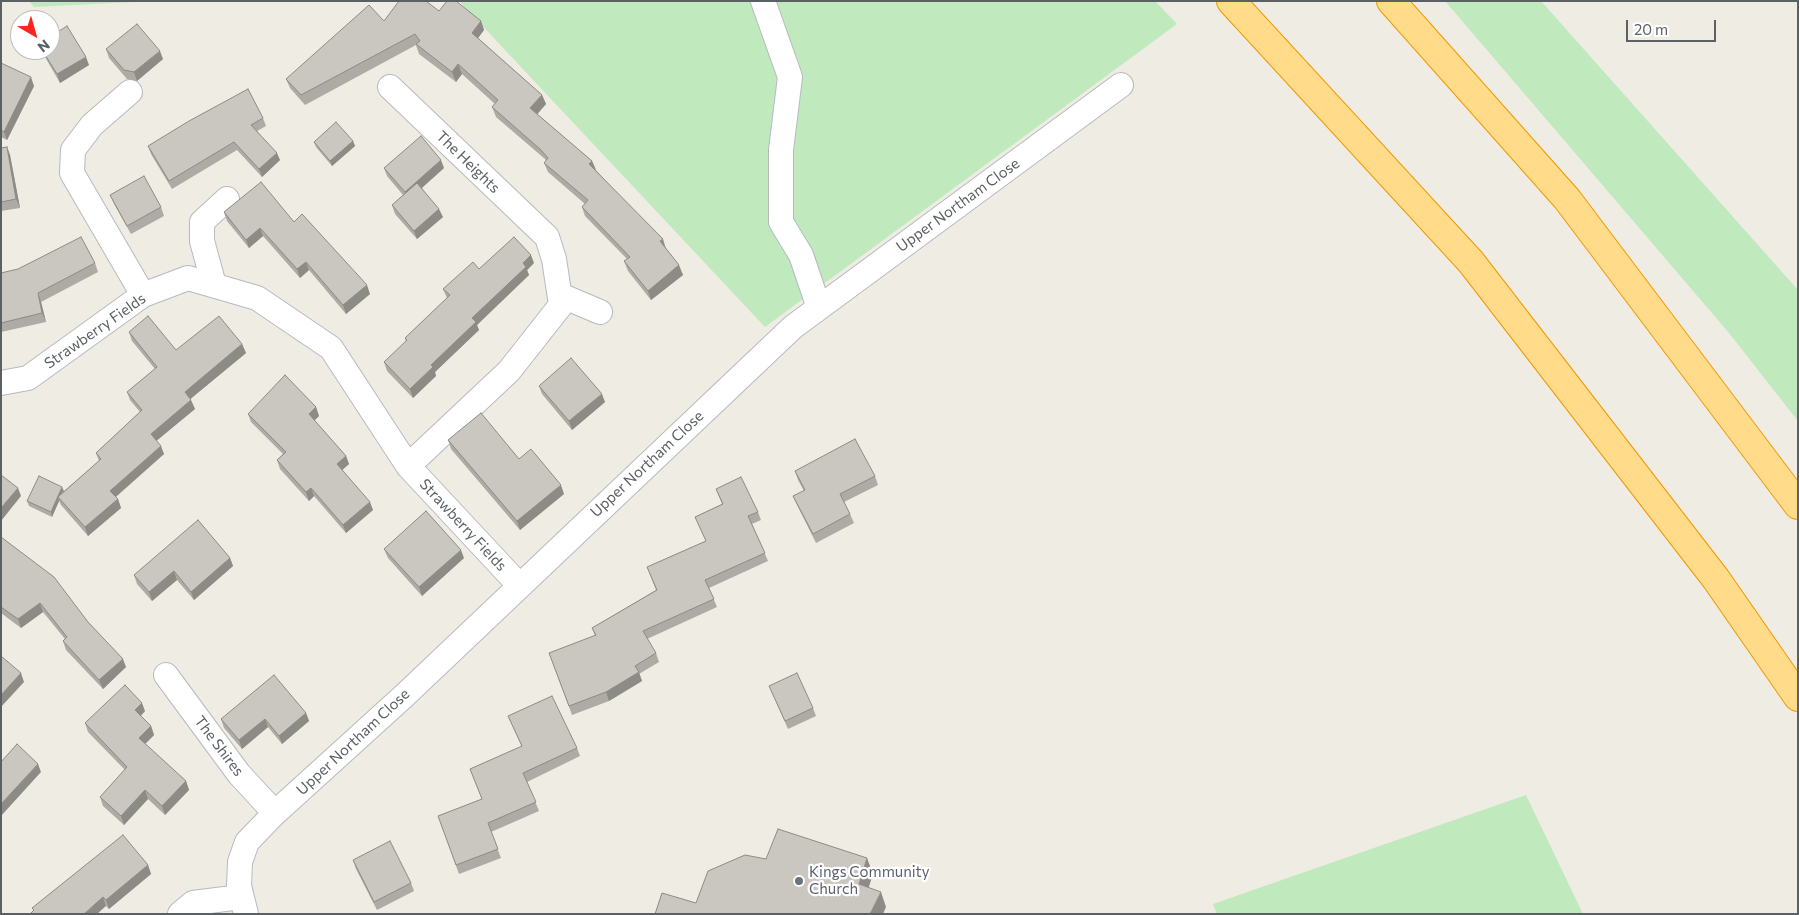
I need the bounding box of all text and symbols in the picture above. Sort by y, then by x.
north arrow [10,10,60,60]
scale bar [1629,10,1719,42]
text: 20 m [1634,20,1668,38]
text: N [35,36,53,56]
street label: The Heights [432,127,504,197]
street label: Upper Northam Close [893,154,1023,256]
street label: Strawberry Fields [41,289,149,373]
street label: Upper Northam Close [587,407,707,521]
street label: Strawberry Fields [416,475,510,575]
street label: Upper Northam Close [293,685,413,799]
street label: The Shires [191,712,247,780]
place label: Kings Community Church [809,863,929,898]
marker: Kings Community Church [793,875,805,887]

